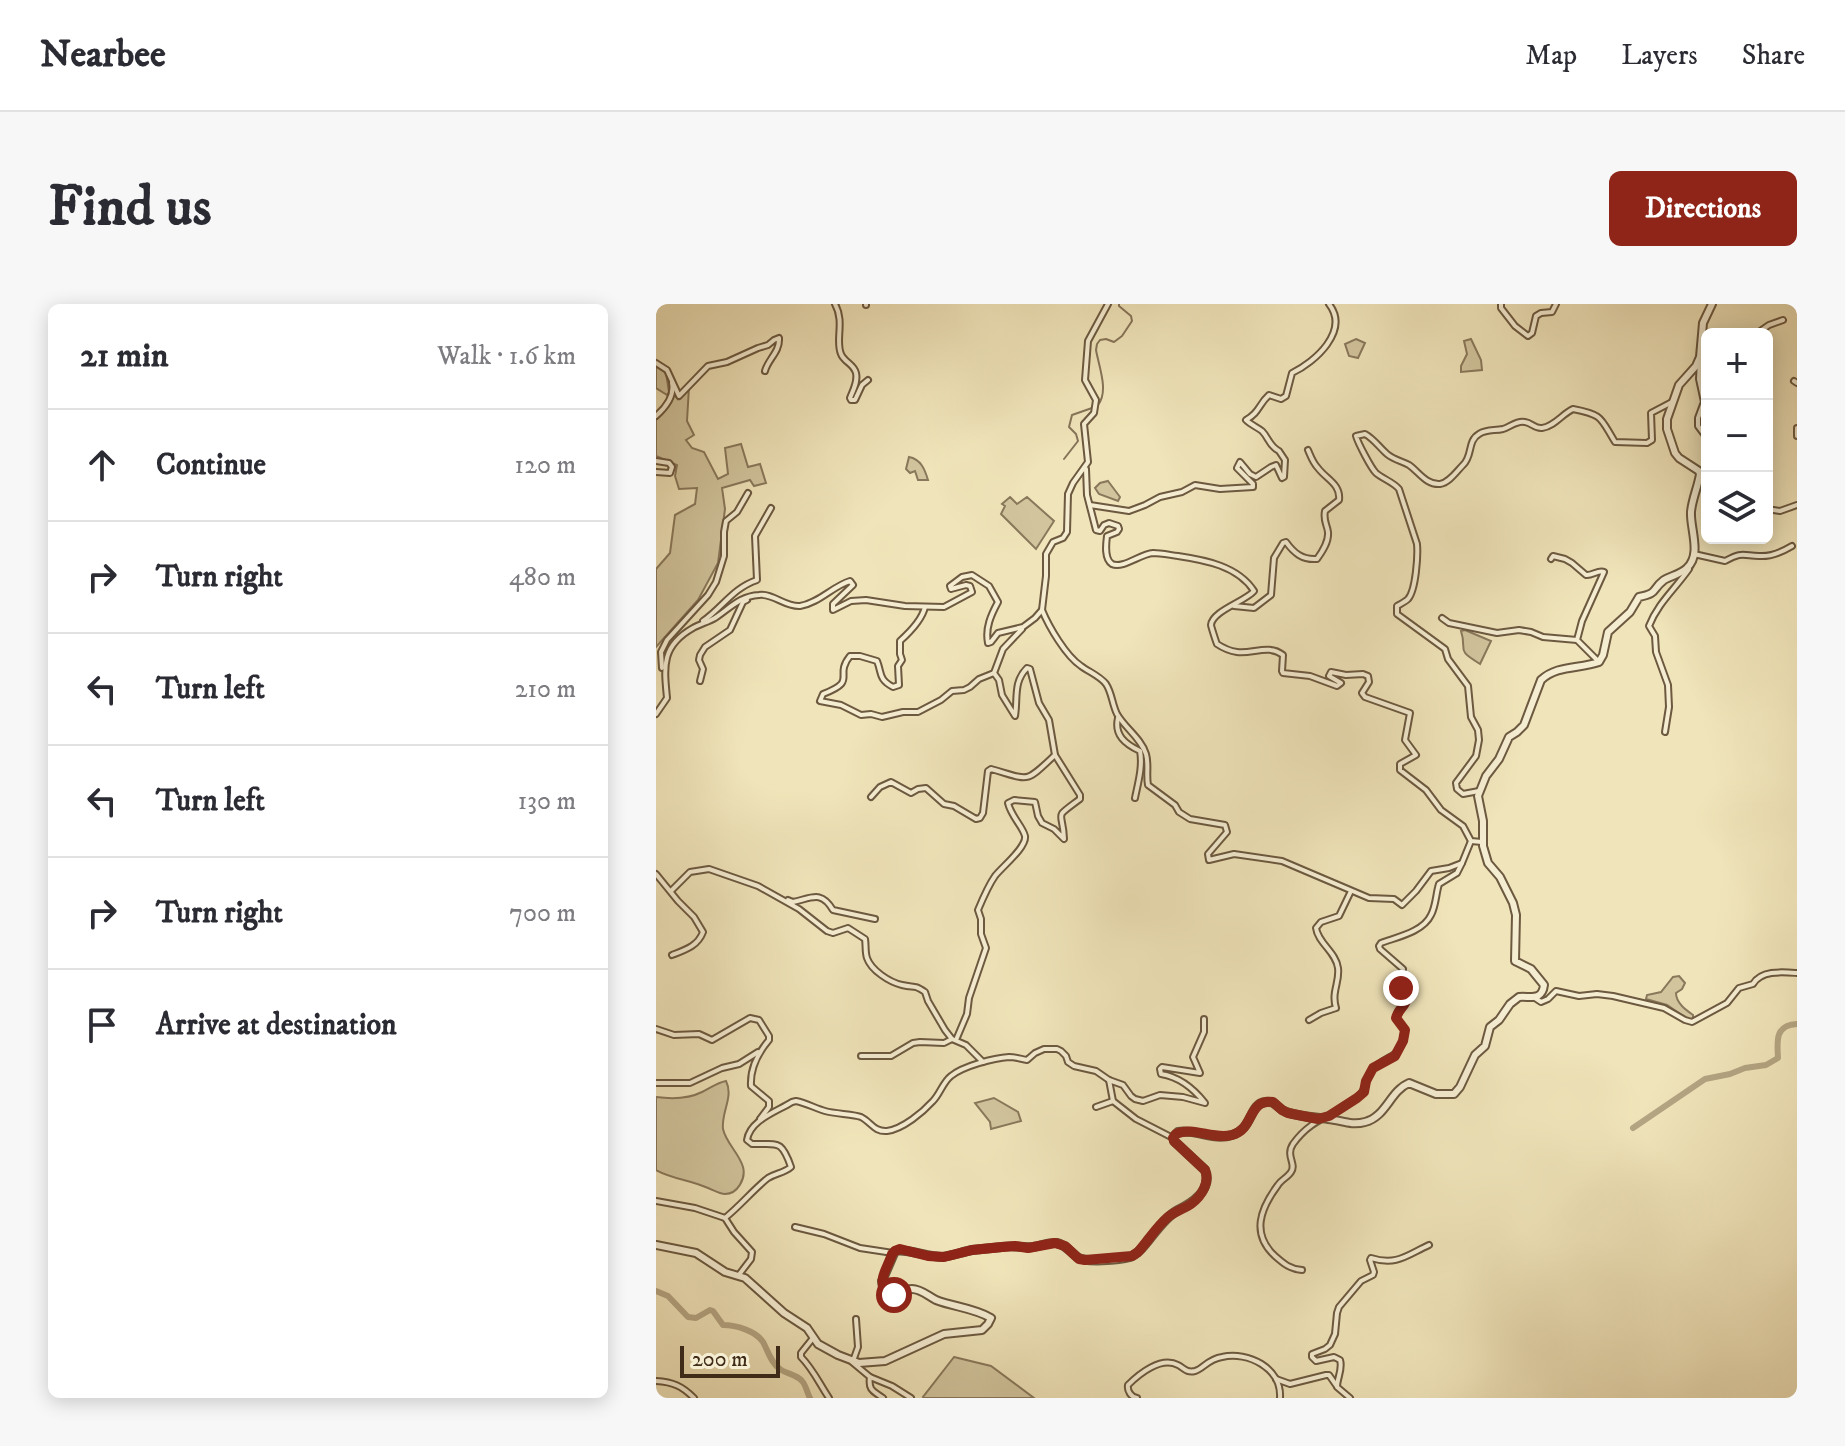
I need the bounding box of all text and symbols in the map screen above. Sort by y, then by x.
text: Nearbee [40,31,166,79]
text: Map [1526,38,1577,73]
text: Layers [1621,38,1698,73]
text: Share [1742,38,1805,73]
button: Directions [1609,171,1797,246]
text: Find us [48,173,212,243]
map controls [1701,328,1773,544]
button: + [1701,328,1773,400]
text: 21 min [80,335,169,377]
text: Walk · 1.6 km [437,340,576,373]
button: − [1701,400,1773,472]
icon: ahead [80,443,124,487]
text: Continue [156,447,266,484]
text: 120 m [515,449,576,482]
button: layers [1701,472,1773,544]
icon: right [80,555,124,599]
text: Turn right [156,559,283,596]
text: 480 m [509,561,576,594]
icon: left [80,667,124,711]
text: Turn left [156,671,265,708]
text: 210 m [515,673,576,706]
icon: left [80,779,124,823]
text: Turn left [156,783,265,820]
text: 130 m [518,785,576,818]
icon: right [80,891,124,935]
text: Turn right [156,895,283,932]
text: 700 m [509,897,576,930]
route end [1383,970,1419,1006]
icon: arrive [80,1003,124,1047]
text: Arrive at destination [156,1007,397,1044]
route start [876,1277,912,1313]
scale bar [680,1342,780,1378]
text: 200 m [692,1346,748,1373]

